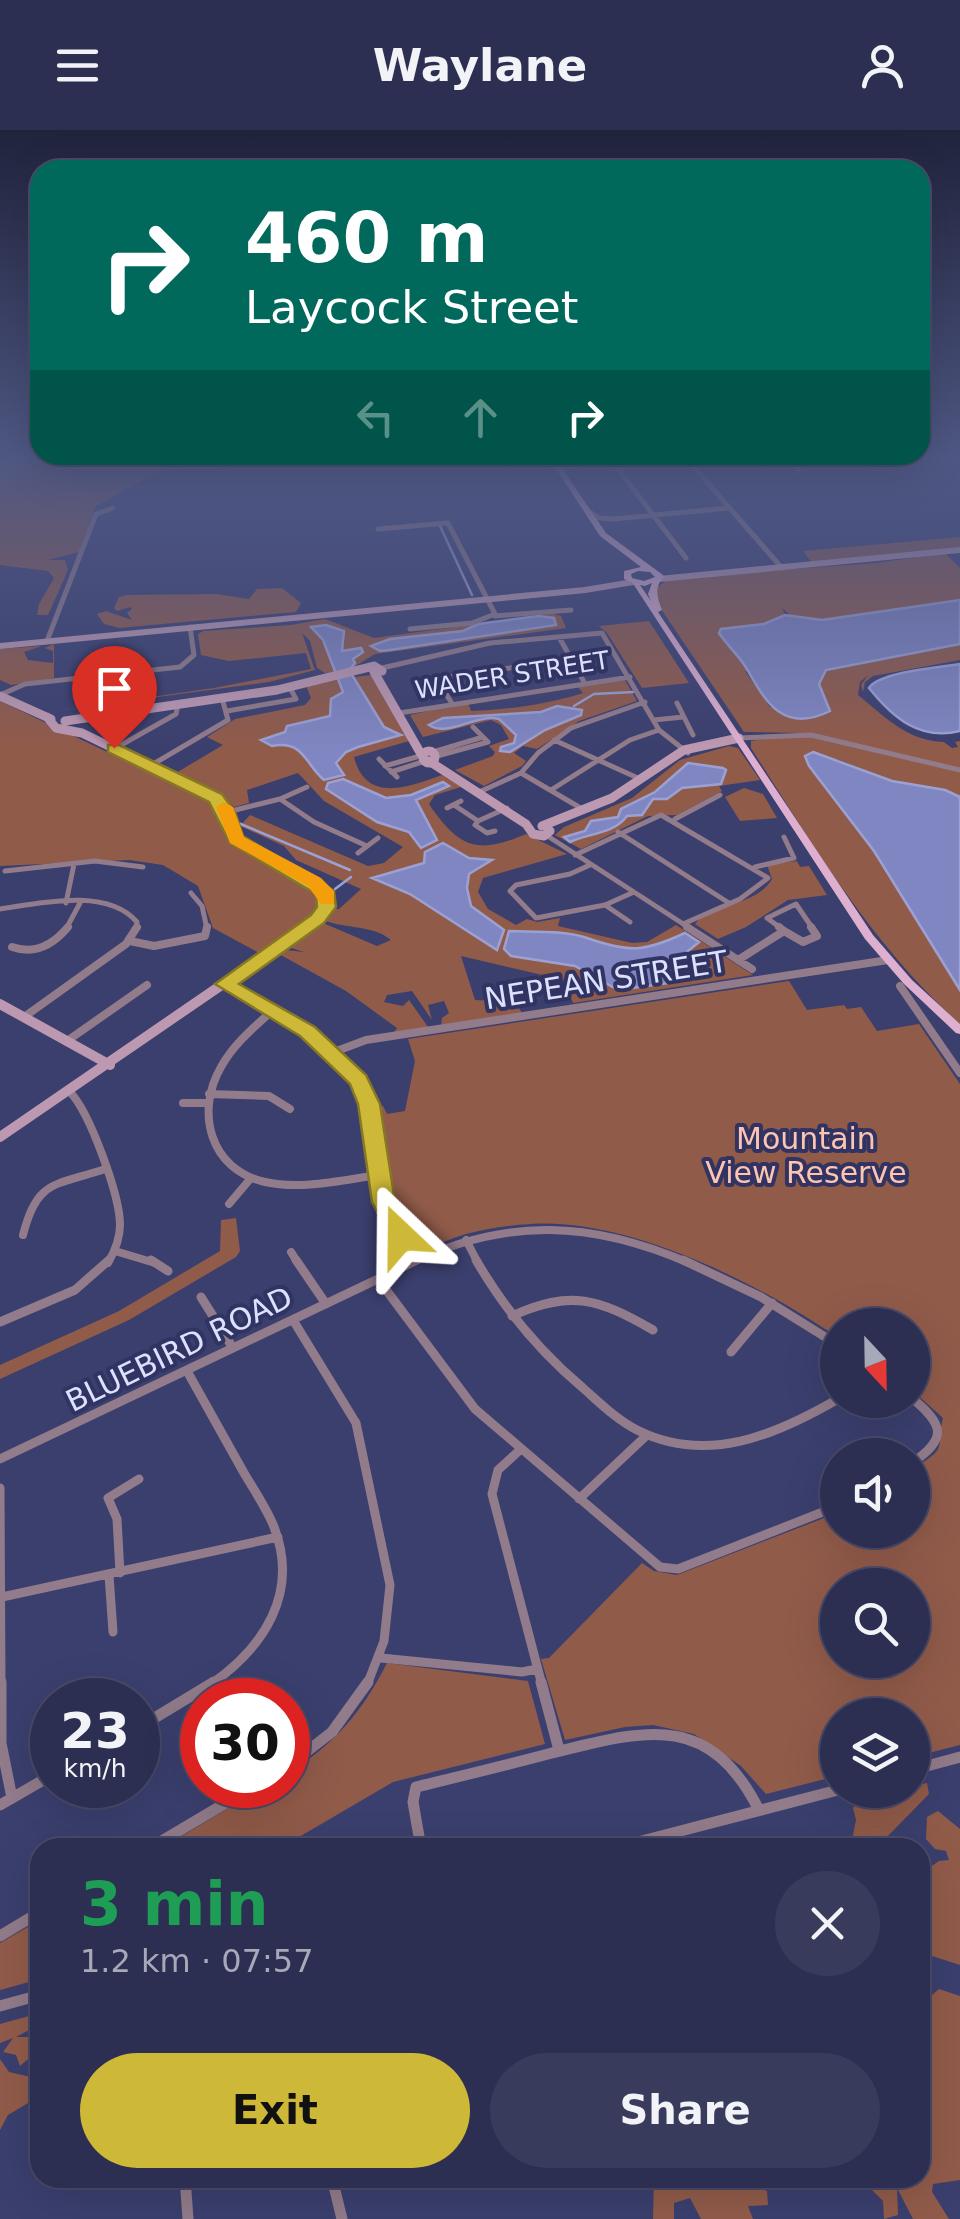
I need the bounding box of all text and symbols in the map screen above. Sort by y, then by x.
icon: menu [50,38,105,93]
icon: person [855,38,910,93]
text: Waylane [373,39,587,92]
text: 460 m [245,197,488,279]
icon: right [80,200,210,330]
text: Laycock Street [245,281,578,334]
icon: left [348,390,403,445]
icon: ahead [453,390,508,445]
icon: right [558,390,613,445]
street label: WADER STREET [413,645,612,705]
pin [72,646,157,749]
icon: arrive [87,661,142,716]
street label: NEPEAN STREET [482,943,731,1016]
park label: Mountain View Reserve [705,1121,907,1190]
position arrow [349,1184,453,1288]
street label: BLUEBIRD ROAD [60,1279,298,1419]
north arrow [820,1308,930,1418]
map controls [820,1308,930,1808]
button: sound [820,1438,930,1548]
button: search [820,1568,930,1678]
speed limit sign: 30 [180,1678,310,1808]
button: layers [820,1698,930,1808]
text: 23 [60,1702,130,1760]
text: km/h [63,1754,127,1783]
text: 3 min [80,1869,268,1939]
button: close [775,1871,880,1976]
text: 1.2 km · 07:57 [80,1942,314,1980]
button: Exit [80,2053,470,2168]
button: Share [490,2053,880,2168]

